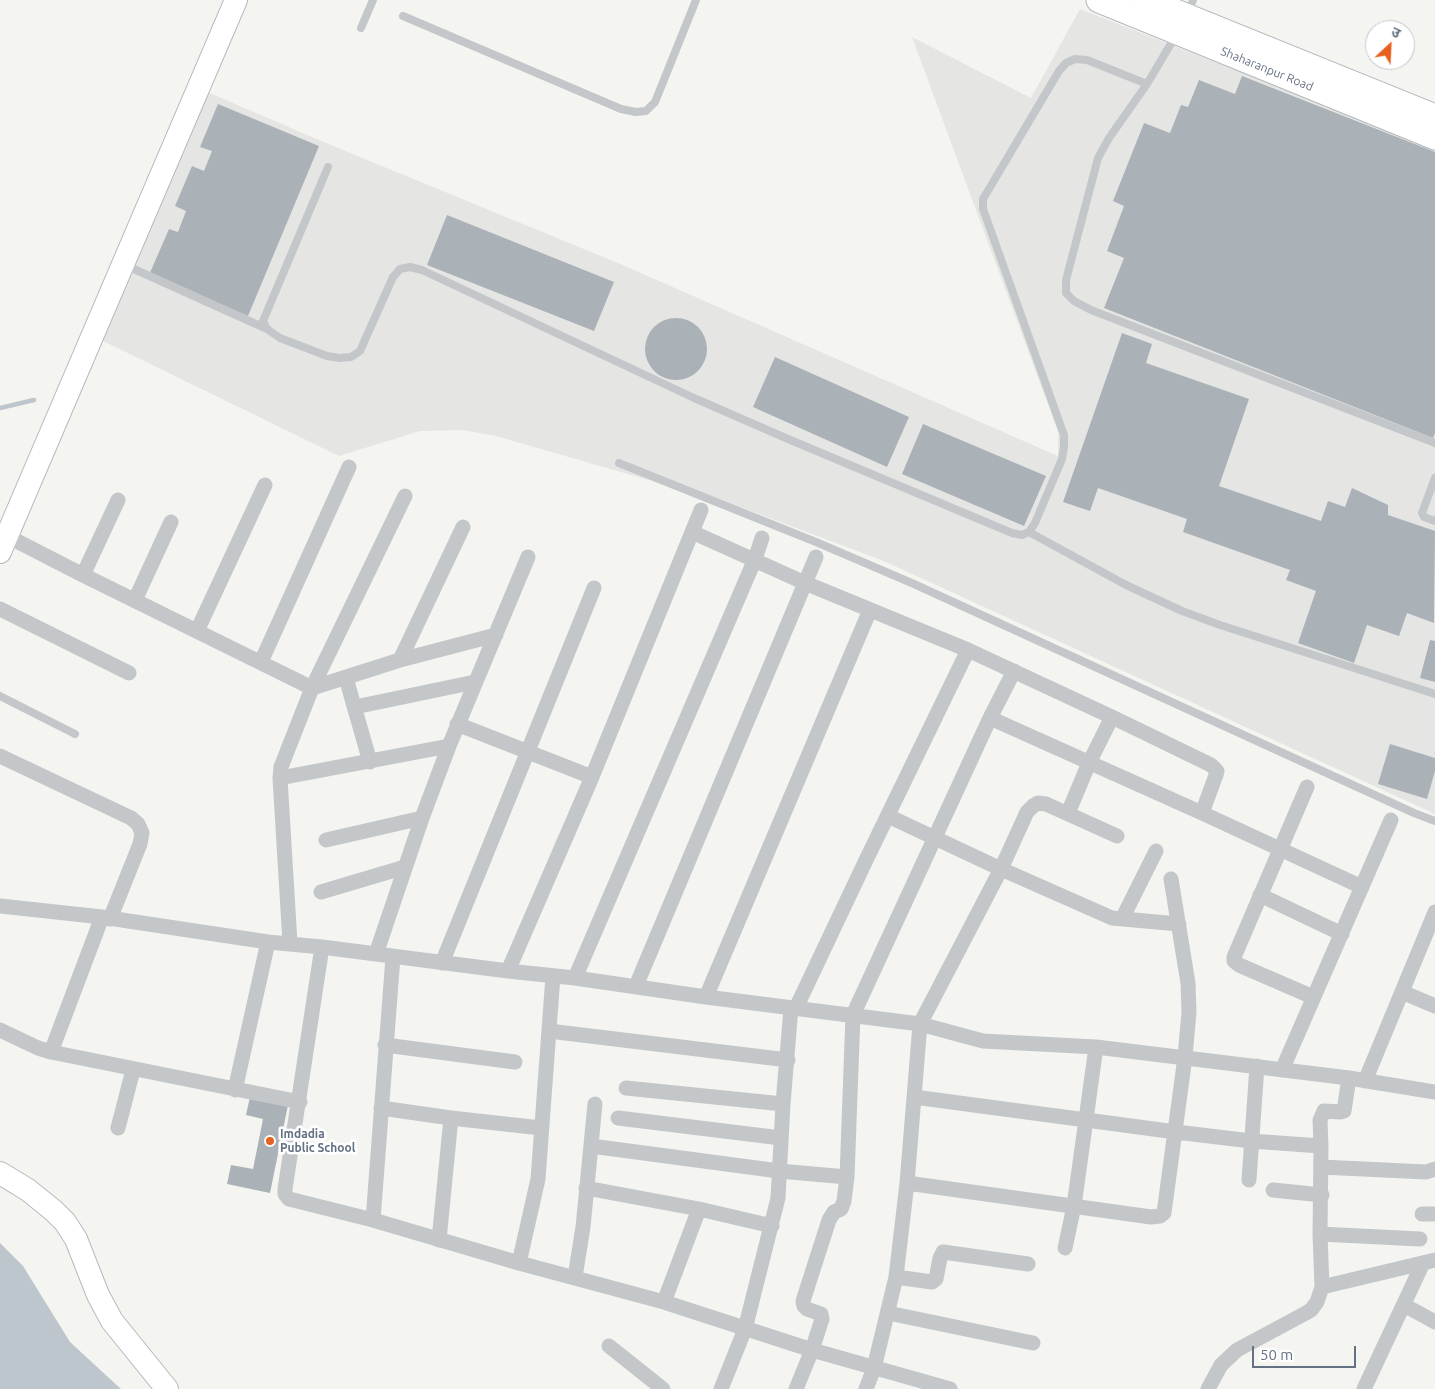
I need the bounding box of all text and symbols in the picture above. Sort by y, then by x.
north arrow [1365,20,1415,70]
text: उ [1389,23,1403,41]
street label: Shaharanpur Road [1219,44,1315,94]
place label: Imdadia Public School [280,1127,355,1155]
marker: Imdadia Public School [264,1135,276,1147]
scale bar [1255,1336,1359,1368]
text: 50 m [1260,1346,1293,1363]

